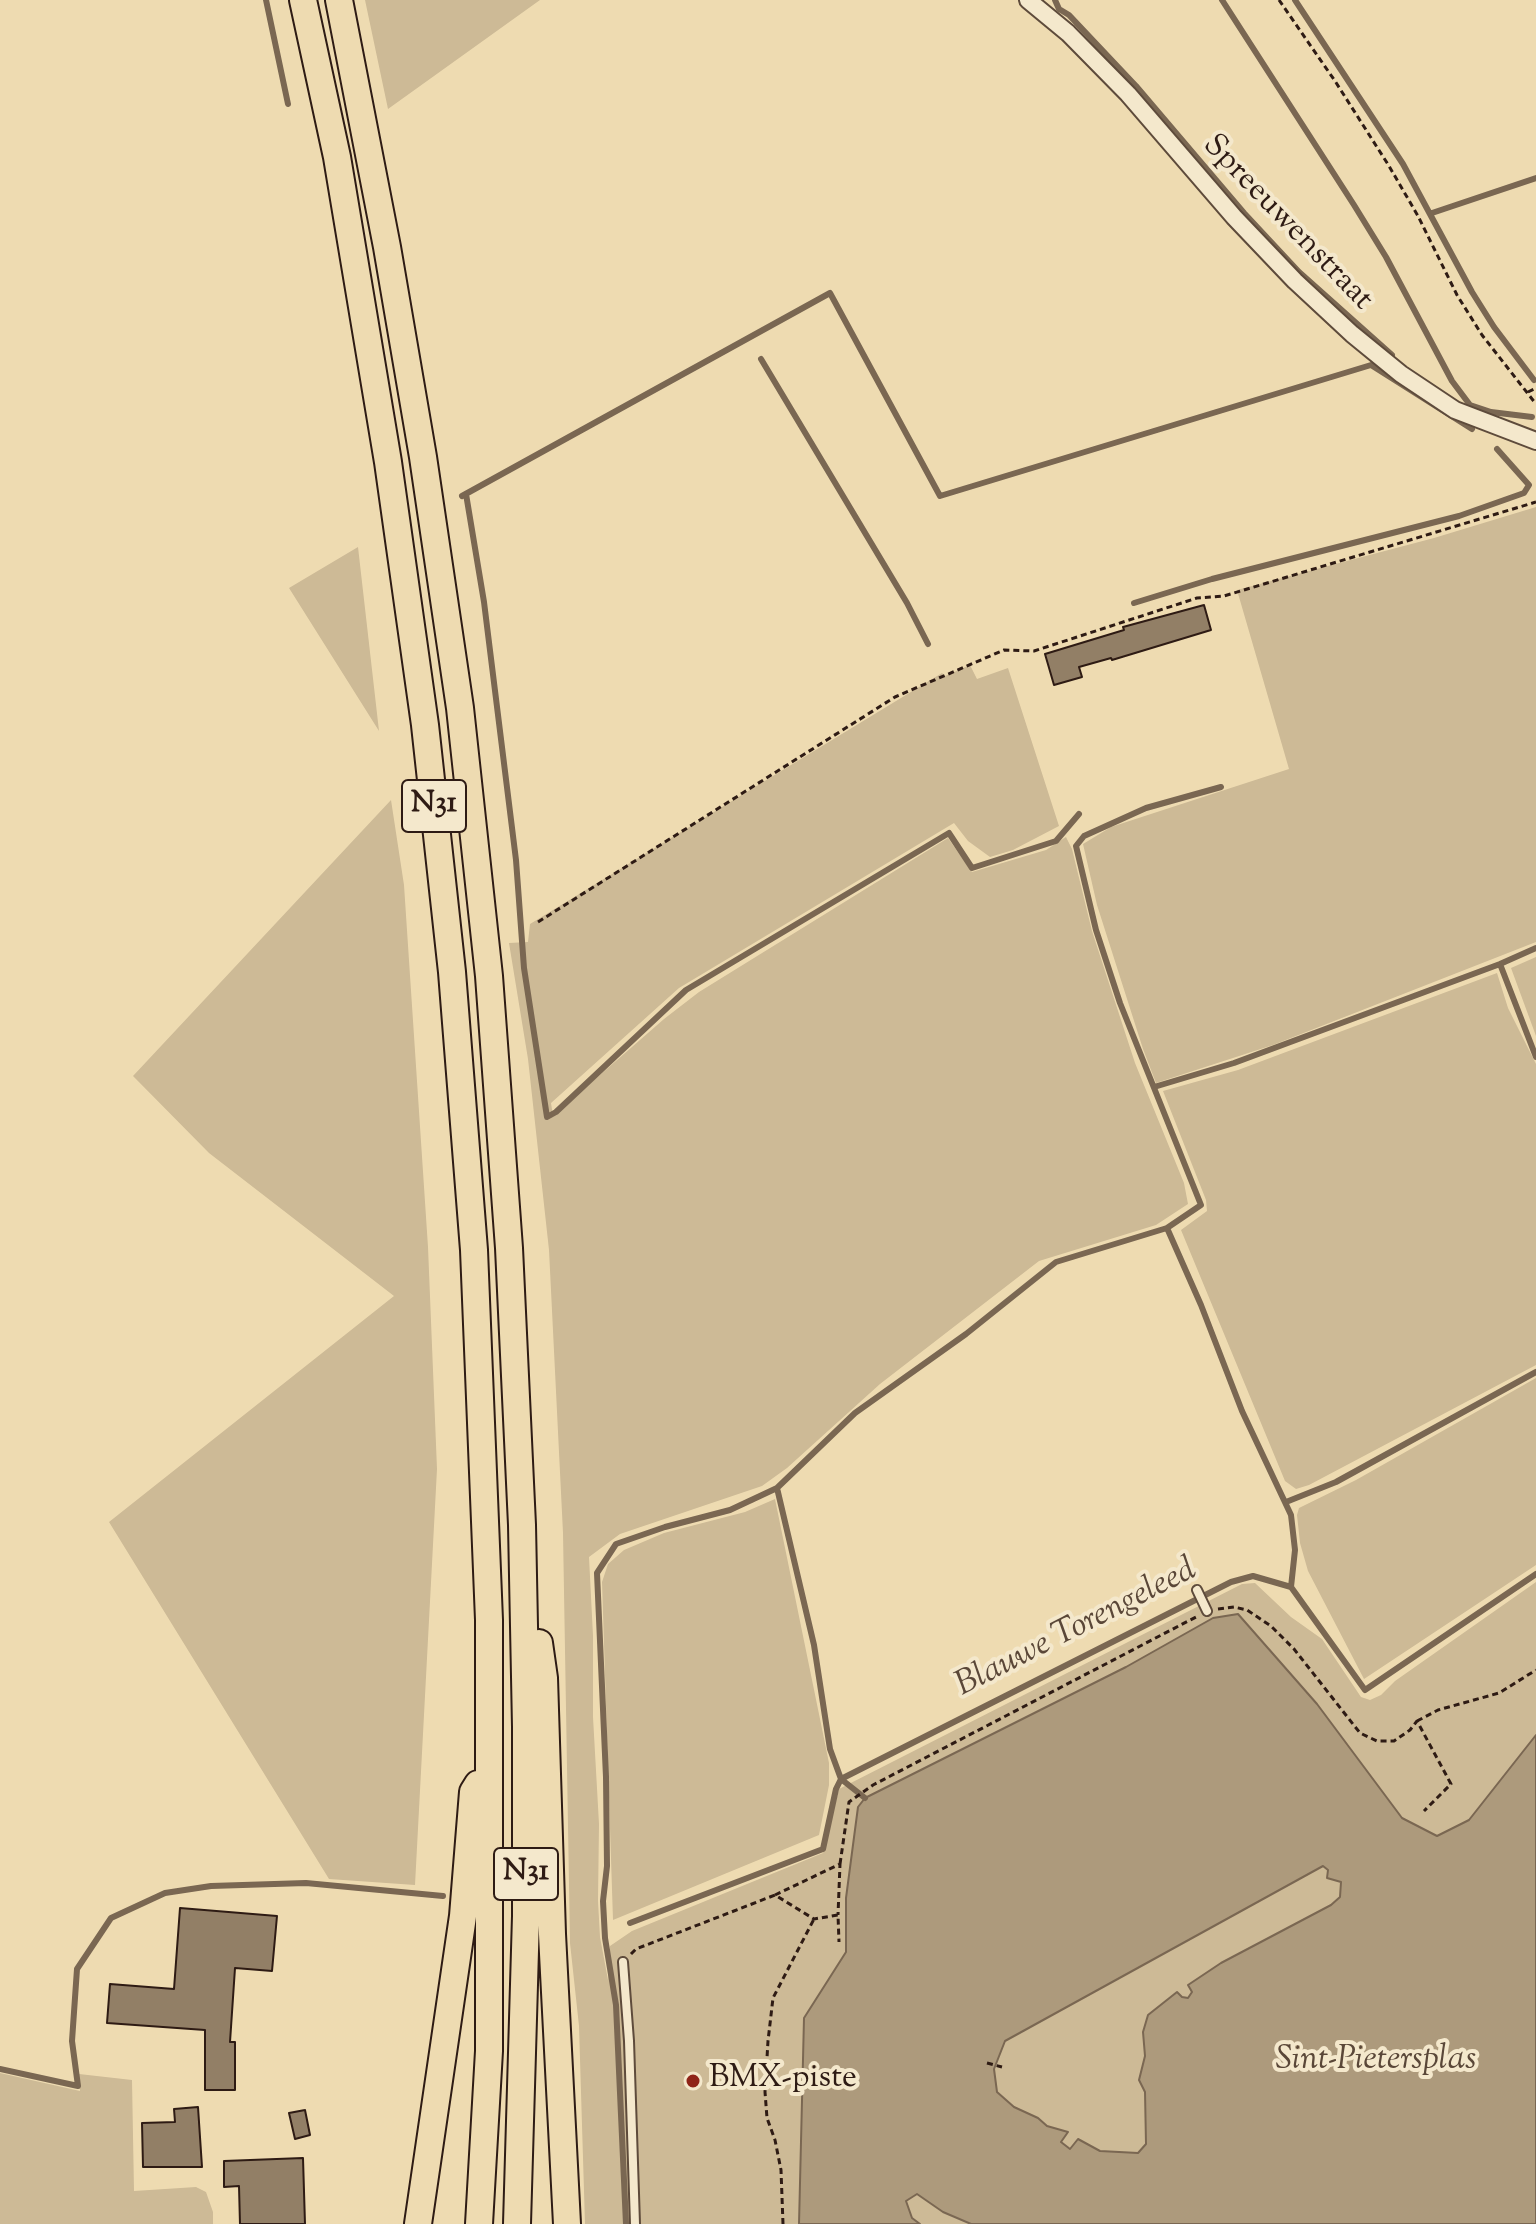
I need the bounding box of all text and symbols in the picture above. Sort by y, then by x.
street label: Spreeuwenstraat [1192,128,1380,320]
road number: N31 [402,780,466,832]
water label: Blauwe Torengeleed [950,1552,1204,1708]
road number: N31 [494,1848,558,1900]
water label: Sint-Pietersplas [1276,2042,1476,2082]
place label: BMX-piste [709,2062,857,2100]
marker: BMX-piste [684,2072,702,2090]

